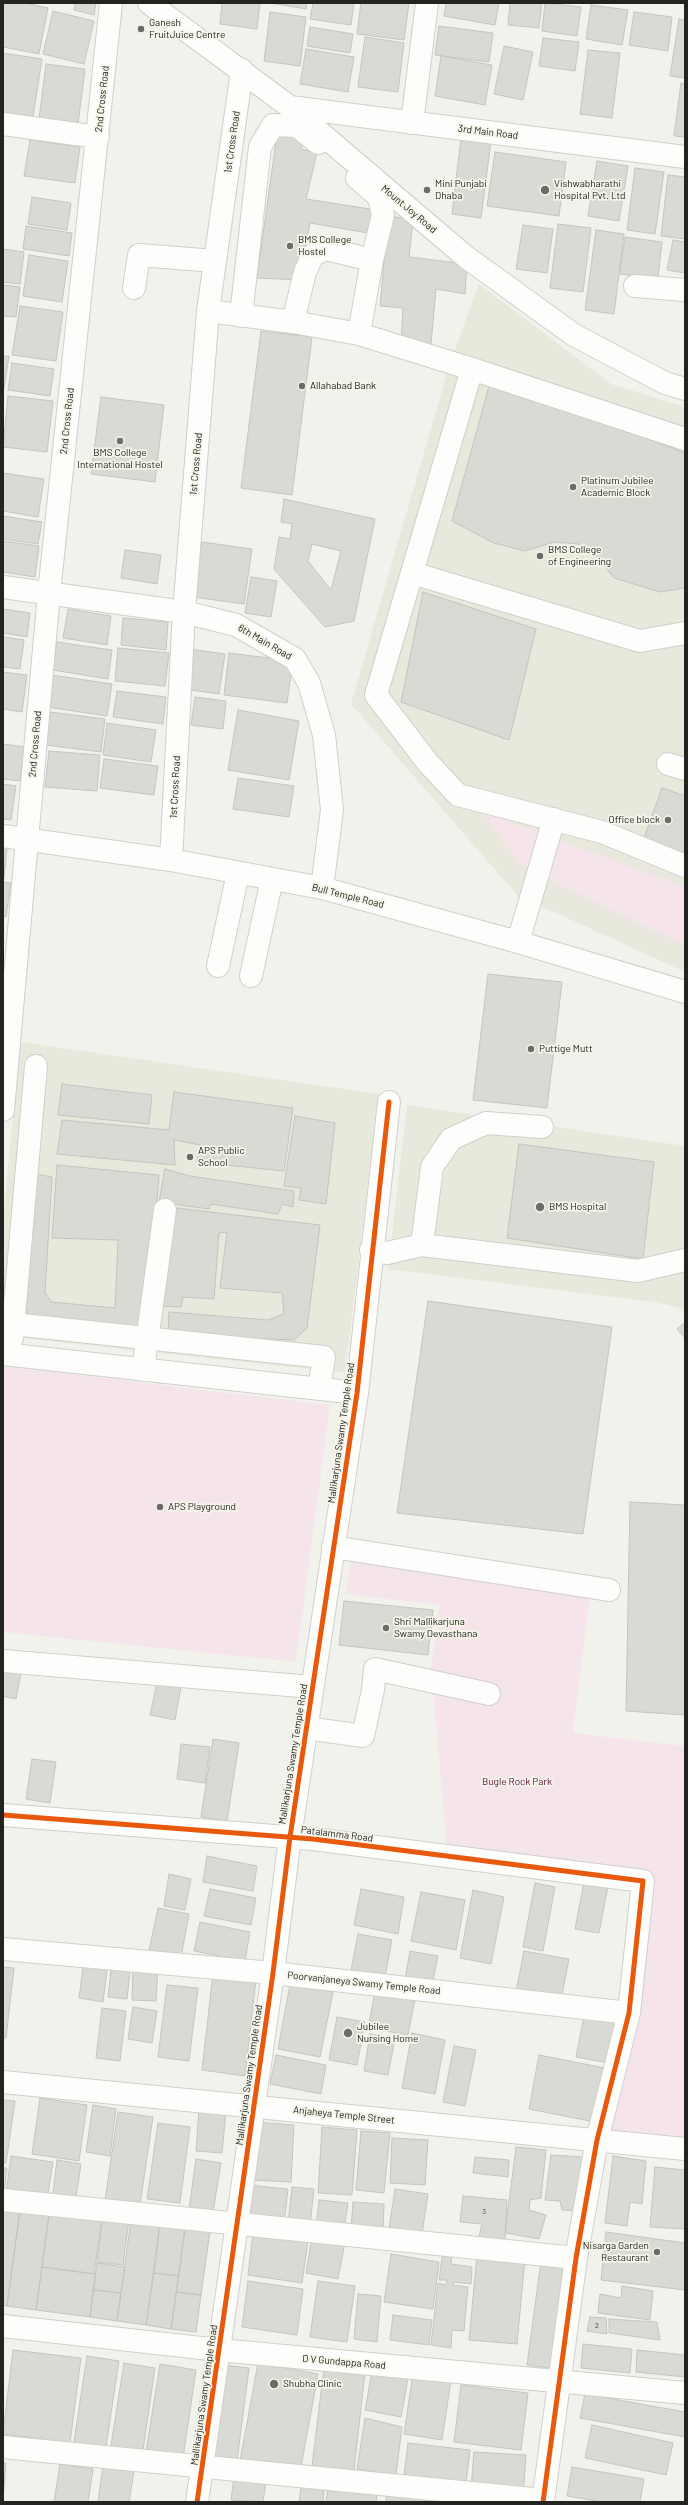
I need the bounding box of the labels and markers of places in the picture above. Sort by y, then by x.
place label: Ganesh FruitJuice Centre [149,17,225,40]
marker: Ganesh FruitJuice Centre [136,24,146,34]
place label: Mini Punjabi Dhaba [435,178,487,202]
place label: Vishwabharathi Hospital Pvt. Ltd [554,178,626,202]
marker: Vishwabharathi Hospital Pvt. Ltd [539,184,551,196]
marker: Mini Punjabi Dhaba [422,185,432,195]
place label: BMS College Hostel [298,234,351,258]
marker: BMS College Hostel [285,241,295,251]
place label: Allahabad Bank [310,380,376,392]
marker: Allahabad Bank [297,381,307,391]
marker: BMS College International Hostel [115,436,125,446]
place label: BMS College International Hostel [77,447,163,470]
place label: Platinum Jubilee Academic Block [581,475,654,498]
marker: Platinum Jubilee Academic Block [568,482,578,492]
place label: BMS College of Engineering [548,544,611,568]
marker: BMS College of Engineering [535,551,545,561]
place label: Office block [608,814,660,826]
marker: Office block [663,815,673,825]
place label: Puttige Mutt [539,1043,593,1055]
marker: Puttige Mutt [526,1044,536,1054]
place label: APS Public School [198,1145,245,1168]
marker: APS Public School [185,1152,195,1162]
marker: BMS Hospital [534,1201,546,1213]
place label: BMS Hospital [549,1201,606,1213]
place label: APS Playground [168,1501,236,1513]
marker: APS Playground [155,1502,165,1512]
place label: Shri Mallikarjuna Swamy Devasthana [394,1616,477,1640]
marker: Shri Mallikarjuna Swamy Devasthana [381,1623,391,1633]
place label: Jubilee Nursing Home [357,2021,418,2044]
marker: Jubilee Nursing Home [342,2027,354,2039]
place label: Nisarga Garden Restaurant [583,2240,649,2264]
marker: Nisarga Garden Restaurant [652,2247,662,2257]
marker: Shubha Clinic [268,2378,280,2390]
place label: Shubha Clinic [283,2378,342,2390]

